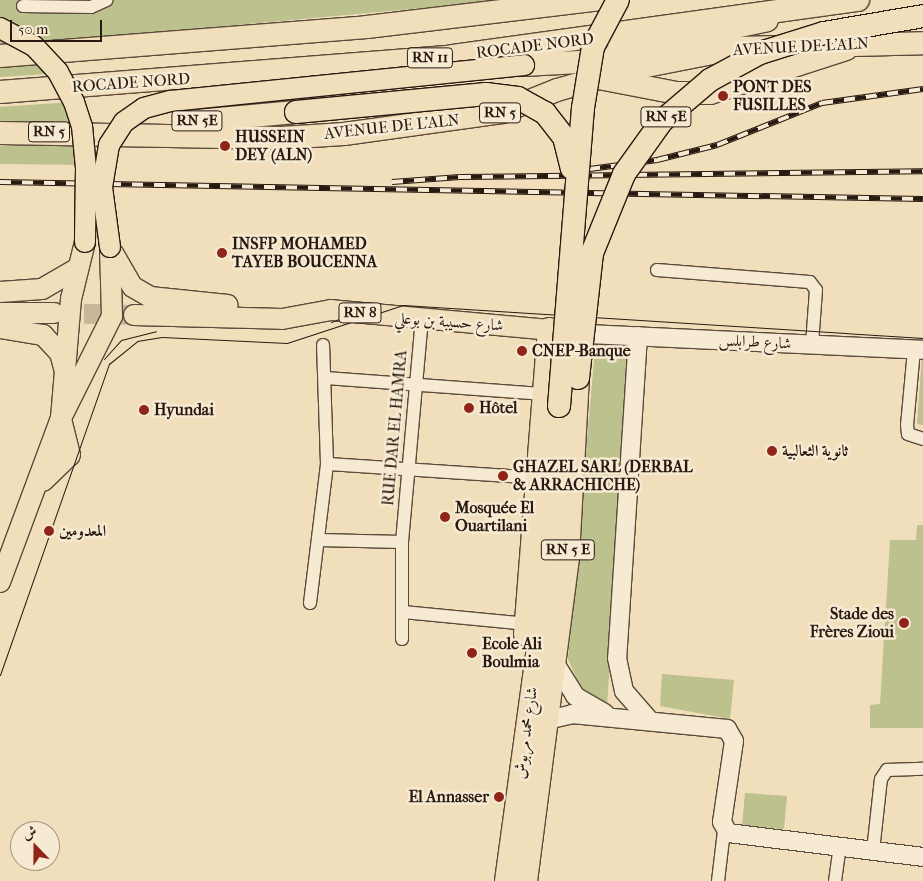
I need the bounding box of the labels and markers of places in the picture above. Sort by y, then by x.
place label: PONT DES FUSILLES [733,77,812,115]
marker: PONT DES FUSILLES [717,90,729,102]
place label: HUSSEIN DEY (ALN) [235,127,312,165]
marker: HUSSEIN DEY (ALN) [219,140,231,152]
place label: INSFP MOHAMED TAYEB BOUCENNA [232,234,377,272]
marker: INSFP MOHAMED TAYEB BOUCENNA [216,247,228,259]
place label: CNEP-Banque [532,341,631,361]
marker: CNEP-Banque [516,345,528,357]
place label: Hôtel [479,398,517,418]
place label: Hyundai [154,400,214,420]
marker: Hôtel [463,402,475,414]
marker: Hyundai [138,404,150,416]
place label: ثانوية الثعالبية [782,441,848,461]
marker: ثانوية الثعالبية [766,445,778,457]
place label: GHAZEL SARL (DERBAL & ARRACHICHE) [513,457,693,495]
marker: GHAZEL SARL (DERBAL & ARRACHICHE) [497,470,509,482]
place label: Mosquée El Ouartilani [455,498,534,536]
marker: Mosquée El Ouartilani [439,511,451,523]
place label: المعدومين [59,521,106,541]
marker: المعدومين [43,525,55,537]
place label: Stade des Frères Zioui [810,604,894,642]
marker: Stade des Frères Zioui [898,617,910,629]
place label: Ecole Ali Boulmia [482,634,542,672]
marker: Ecole Ali Boulmia [466,647,478,659]
place label: El Annasser [408,787,489,807]
marker: El Annasser [493,791,505,803]

